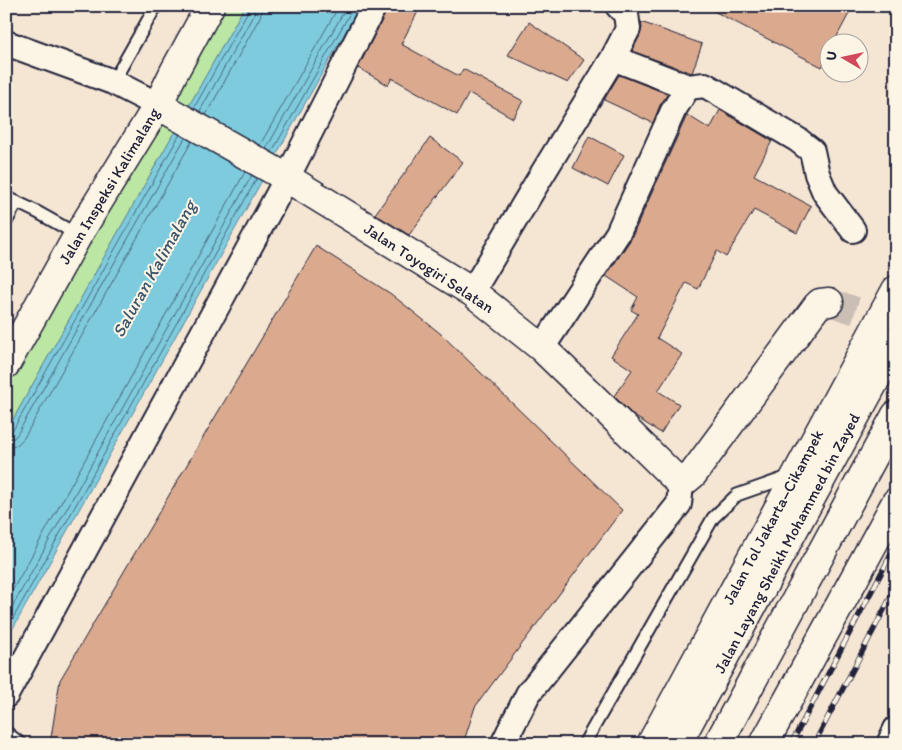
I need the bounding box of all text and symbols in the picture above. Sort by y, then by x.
north arrow [820,32,870,82]
text: U [823,50,841,62]
street label: Jalan Inspeksi Kalimalang [55,104,164,268]
water label: Saluran Kalimalang [107,194,202,341]
street label: Jalan Toyogiri Selatan [360,219,498,317]
street label: Jalan Layang Sheikh Mohammed bin Zayed [710,410,864,676]
street label: Jalan Tol Jakarta–Cikampek [719,426,828,608]

